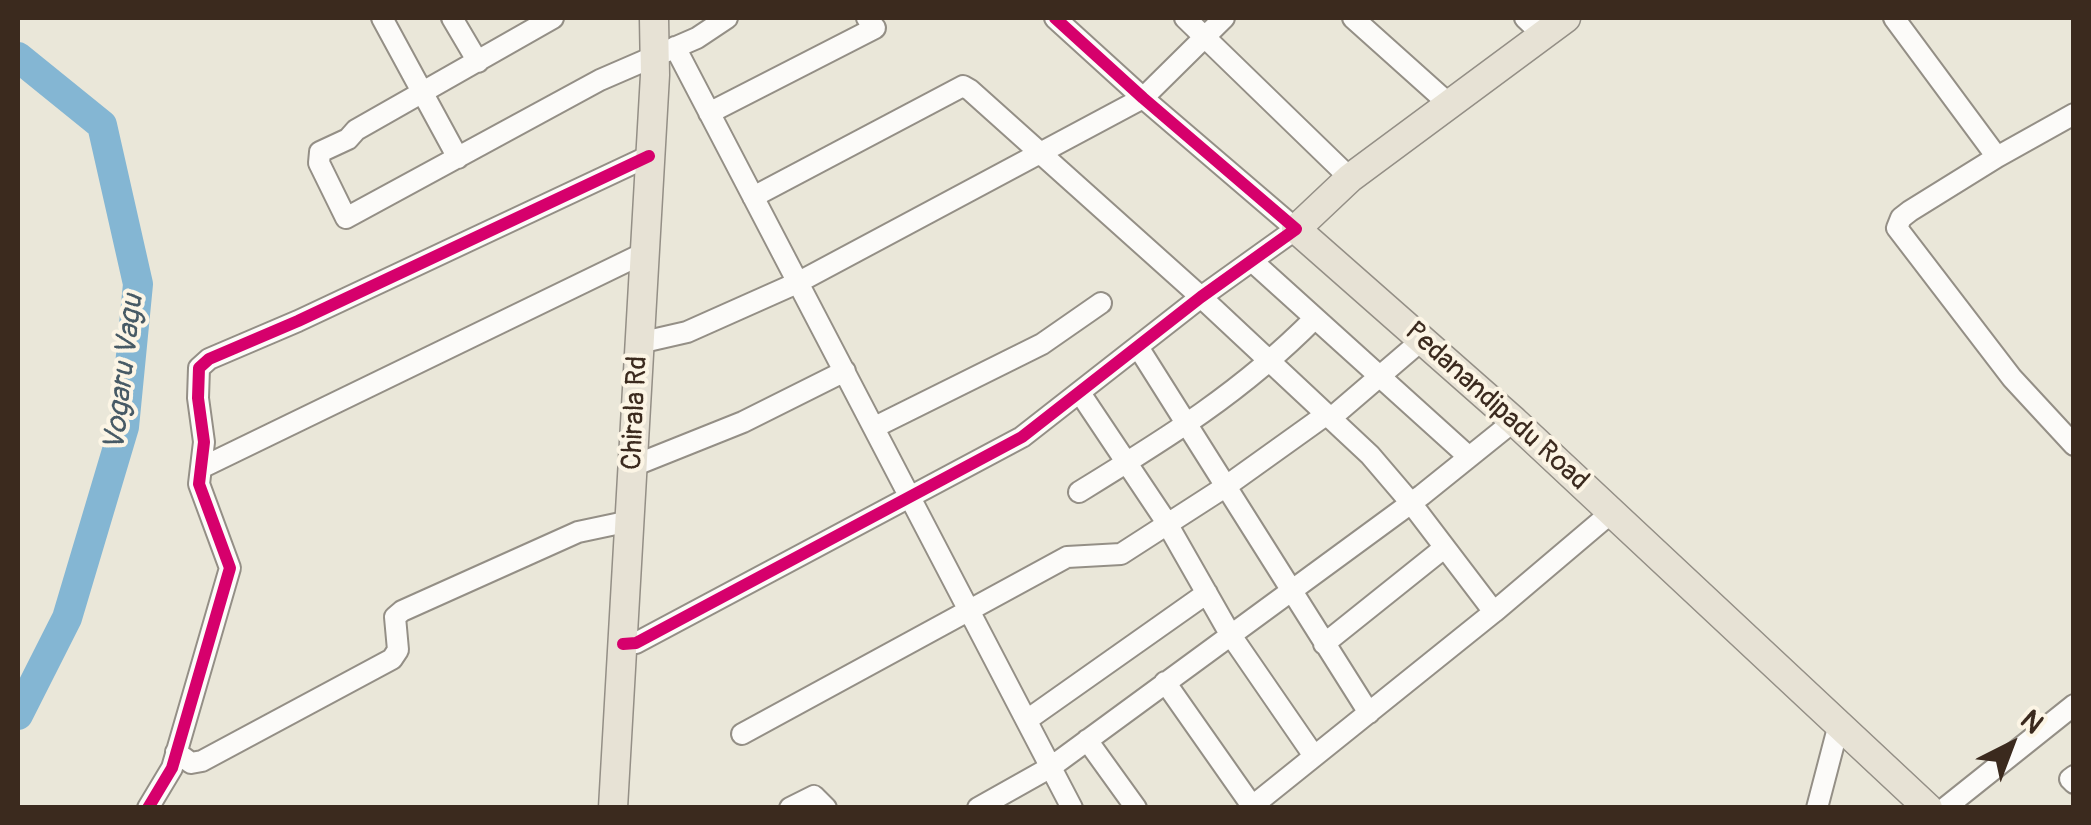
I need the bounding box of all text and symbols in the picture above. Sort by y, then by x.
water label: Vogaru Vagu [98,293,152,453]
street label: Pedanandipadu Road [1397,316,1595,498]
street label: Chirala Rd [616,355,656,471]
north arrow [1961,695,2061,795]
text: N [2013,703,2050,742]

